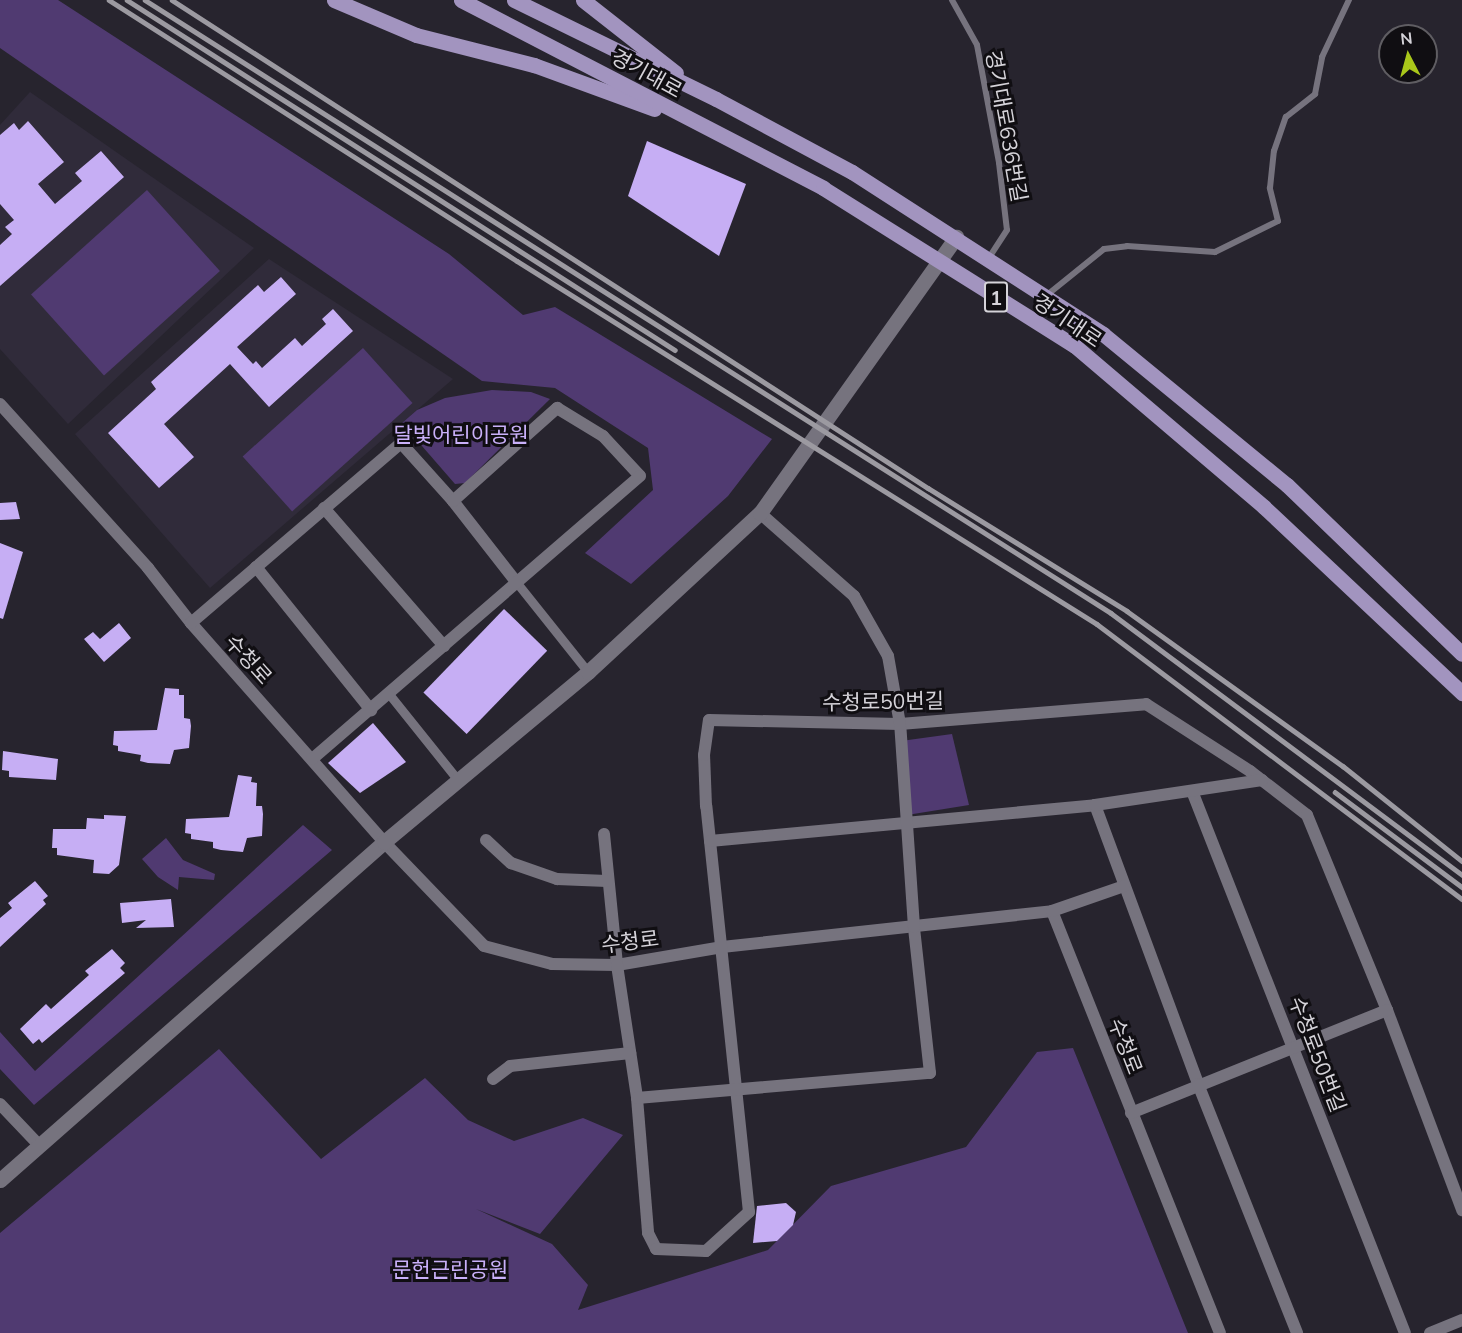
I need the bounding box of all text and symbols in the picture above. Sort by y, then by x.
north arrow [1378,24,1438,84]
text: N [1399,28,1413,49]
street label: 경기대로 [607,43,687,103]
street label: 경기대로636번길 [981,48,1033,204]
road number: 1 [984,280,1008,314]
street label: 경기대로 [1029,288,1107,352]
park label: 달빛어린이공원 [393,421,529,447]
street label: 수청로 [220,629,278,689]
street label: 수청로50번길 [822,687,944,715]
street label: 수청로 [600,925,660,957]
street label: 수청로50번길 [1284,993,1352,1115]
street label: 수청로 [1104,1014,1148,1078]
park label: 문헌근린공원 [392,1256,508,1282]

